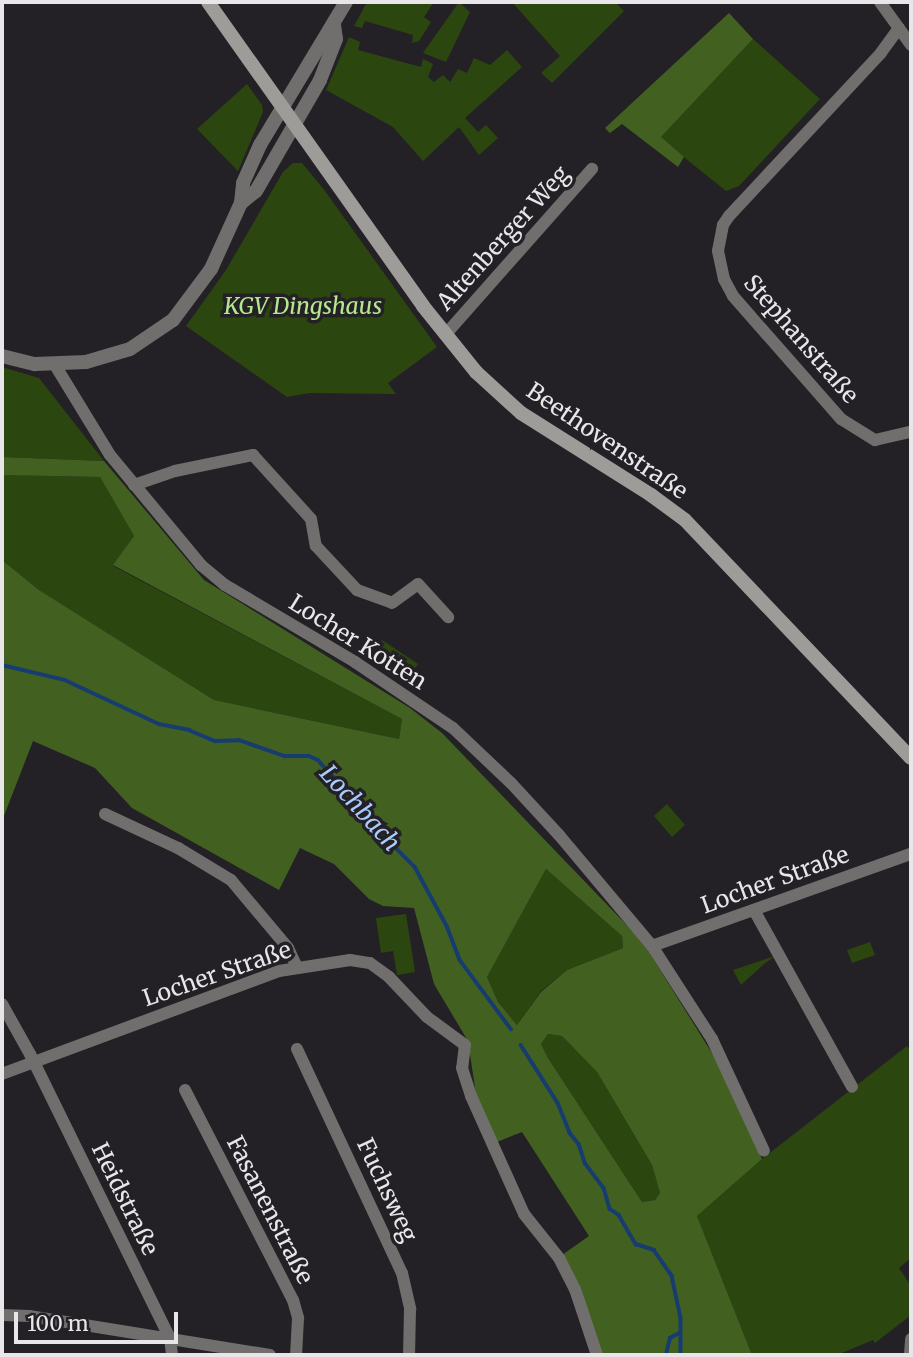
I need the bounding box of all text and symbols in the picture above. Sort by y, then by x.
street label: Altenberger Weg [431,160,575,316]
street label: Stephanstraße [738,269,864,409]
park label: KGV Dingshaus [224,292,382,320]
street label: Beethovenstraße [521,377,693,505]
street label: Locher Kotten [284,589,432,695]
water label: Lochbach [314,759,406,857]
street label: Locher Straße [697,841,853,919]
street label: Locher Straße [139,936,295,1012]
street label: Fasanenstraße [221,1132,319,1288]
street label: Fuchsweg [351,1134,423,1246]
street label: Heidstraße [86,1138,164,1260]
scale bar [18,1298,182,1342]
text: 100 m [27,1310,89,1337]

